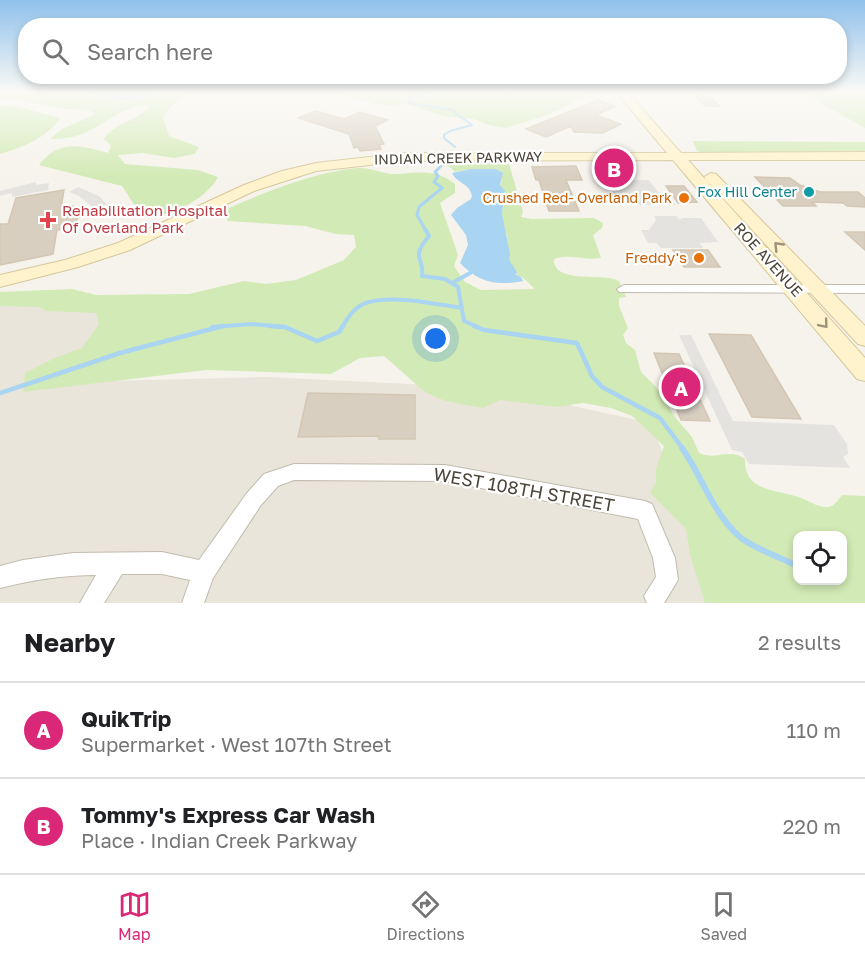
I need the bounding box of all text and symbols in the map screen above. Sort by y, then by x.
search box [18,18,847,84]
icon: search [39,35,72,68]
text: Search here [87,38,213,65]
pin: B [594,146,634,190]
street label: INDIAN CREEK PARKWAY [374,148,542,167]
place label: Fox Hill Center [697,183,798,200]
marker: Fox Hill Center [802,185,816,199]
place label: Crushed Red- Overland Park [482,189,672,206]
marker: Crushed Red- Overland Park [677,191,691,205]
place label: Rehabilitation Hospital Of Overland Park [62,201,228,236]
marker: Rehabilitation Hospital Of Overland Park [39,211,57,229]
street label: ROE AVENUE [731,219,807,300]
one-way arrow [774,243,785,254]
place label: Freddy's [625,248,687,266]
marker: Freddy's [692,251,706,265]
one-way arrow [817,317,828,328]
your location [421,324,450,353]
pin: A [662,364,700,410]
street label: WEST 108TH STREET [432,462,616,516]
map controls [793,531,847,585]
button: locate [793,531,847,585]
text: Nearby [24,627,115,658]
text: 2 results [758,630,841,654]
text: QuikTrip [81,705,171,732]
text: A [36,718,51,742]
text: 110 m [787,718,841,742]
text: Supermarket · West 107th Street [81,732,392,756]
text: Tommy's Express Car Wash [81,801,375,828]
text: B [36,814,51,838]
text: 220 m [783,814,841,838]
text: Place · Indian Creek Parkway [81,828,357,852]
tab: Map [118,888,151,944]
tab: Directions [387,888,465,944]
tab: Saved [700,888,747,944]

